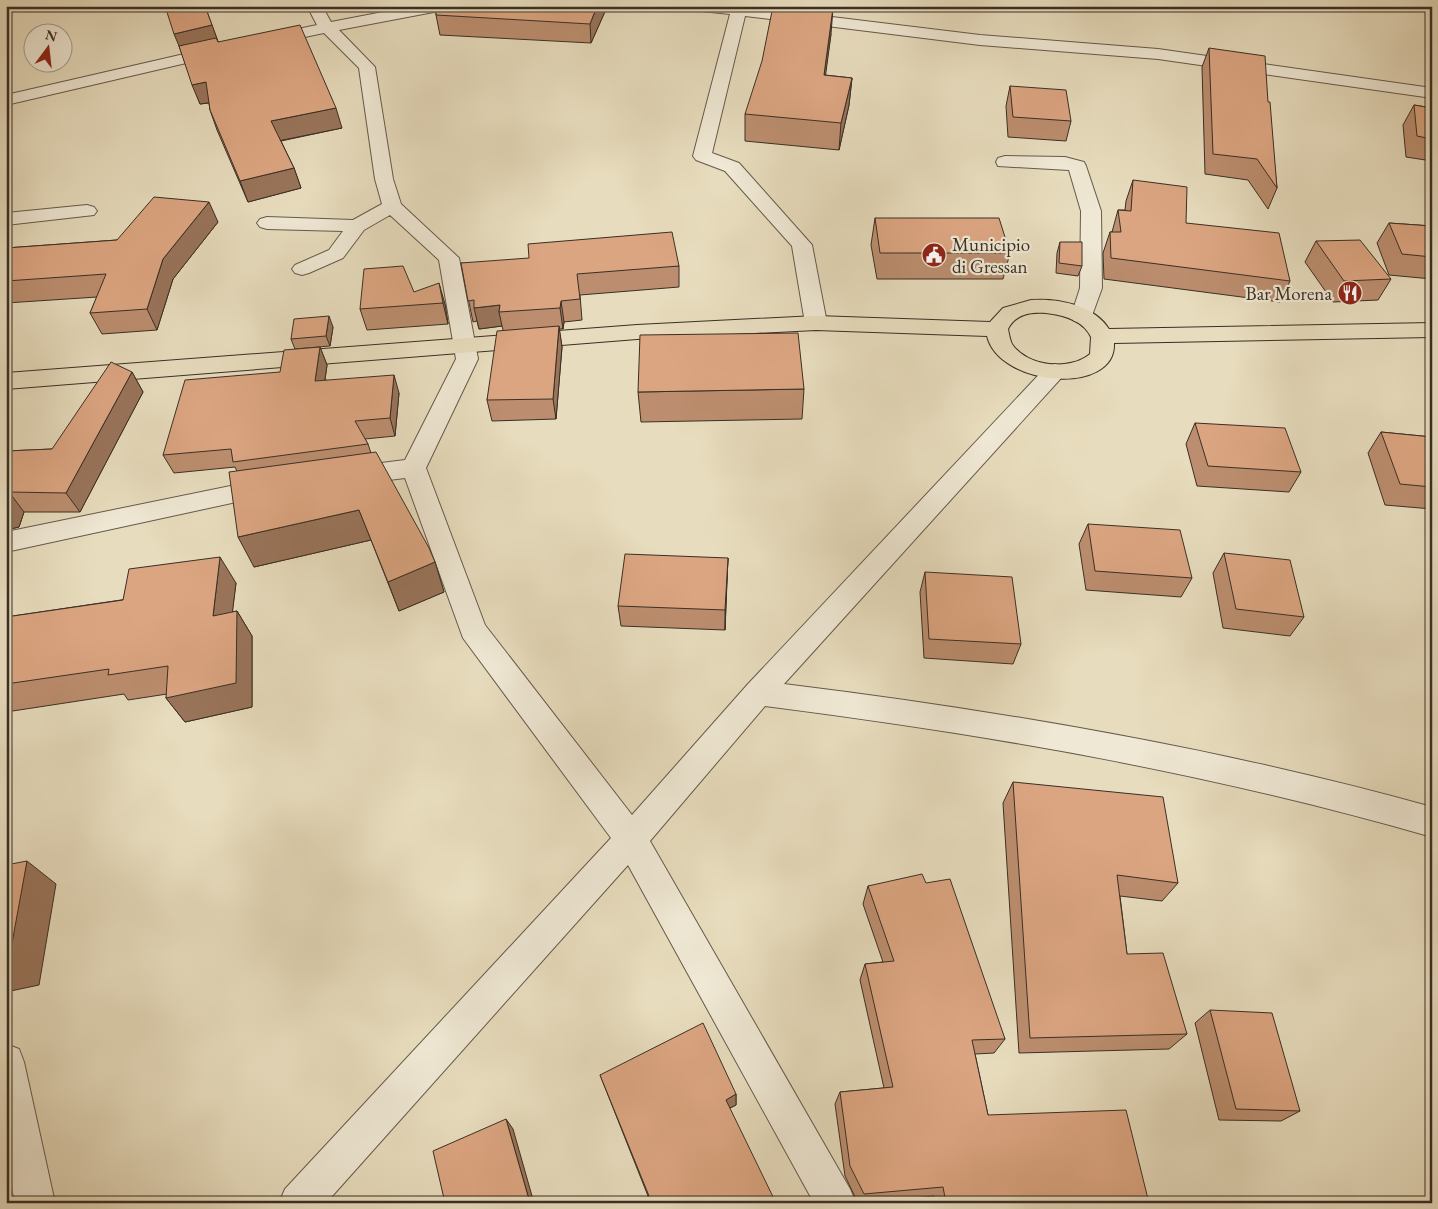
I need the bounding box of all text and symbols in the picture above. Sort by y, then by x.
north arrow [22,22,72,72]
text: N [44,25,60,46]
place label: Municipio di Gressan [952,232,1030,279]
public building icon: Municipio di Gressan [921,242,947,268]
restaurant icon: Bar Morena [1337,280,1363,306]
place label: Bar Morena [1246,281,1332,306]

